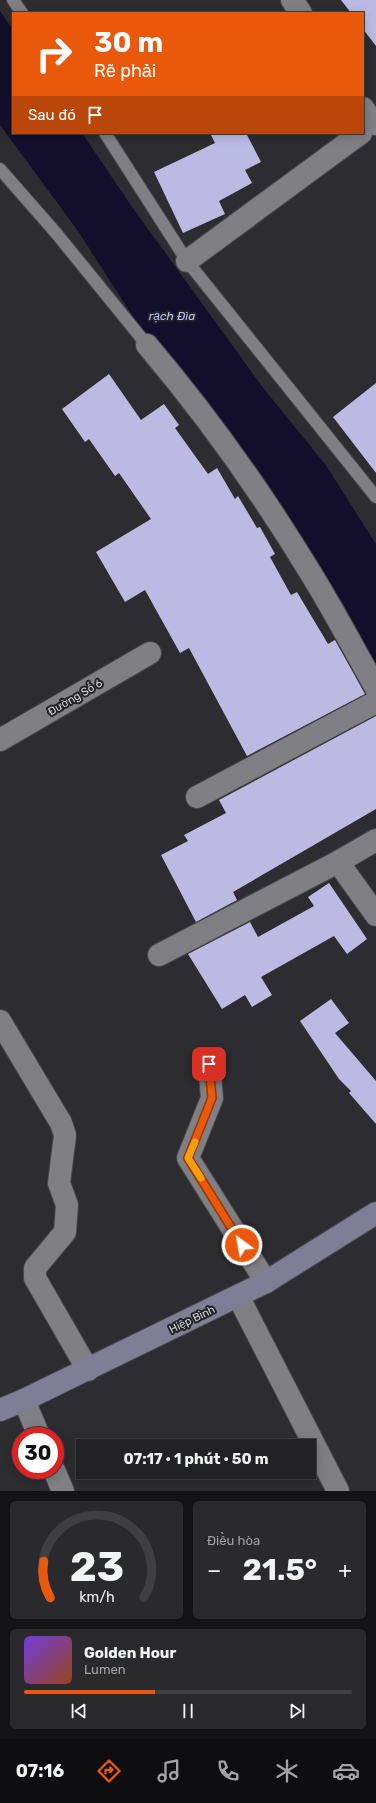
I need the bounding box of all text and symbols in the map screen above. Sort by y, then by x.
text: 30 m [94,26,163,59]
icon: right [28,28,80,80]
text: Rẽ phải [94,60,156,82]
icon: arrive [84,104,106,126]
text: Sau đó [28,106,76,124]
water label: rạch Đìa [149,309,195,323]
street label: Đường Số 6 [45,675,105,718]
pin [192,1047,226,1081]
icon: arrive [198,1053,220,1075]
position arrow [221,1224,263,1266]
street label: Hiệp Bình [167,1303,217,1336]
speed limit sign: 30 [12,1427,64,1479]
text: 07:17 · 1 phút · 50 m [123,1450,269,1468]
text: Điều hòa [207,1533,260,1548]
text: 23 [69,1542,124,1591]
text: 21.5° [242,1552,317,1588]
text: − [207,1557,221,1584]
text: + [338,1557,352,1584]
text: km/h [79,1589,114,1606]
text: Golden Hour [84,1644,176,1662]
text: Lumen [84,1662,126,1677]
icon: previous [68,1700,90,1722]
icon: pause [177,1700,199,1722]
icon: next [286,1700,308,1722]
icon: directions [95,1757,123,1785]
icon: music [155,1757,183,1785]
icon: phone [214,1757,242,1785]
icon: climate [273,1757,301,1785]
icon: car [332,1757,360,1785]
text: 07:16 [16,1760,64,1782]

